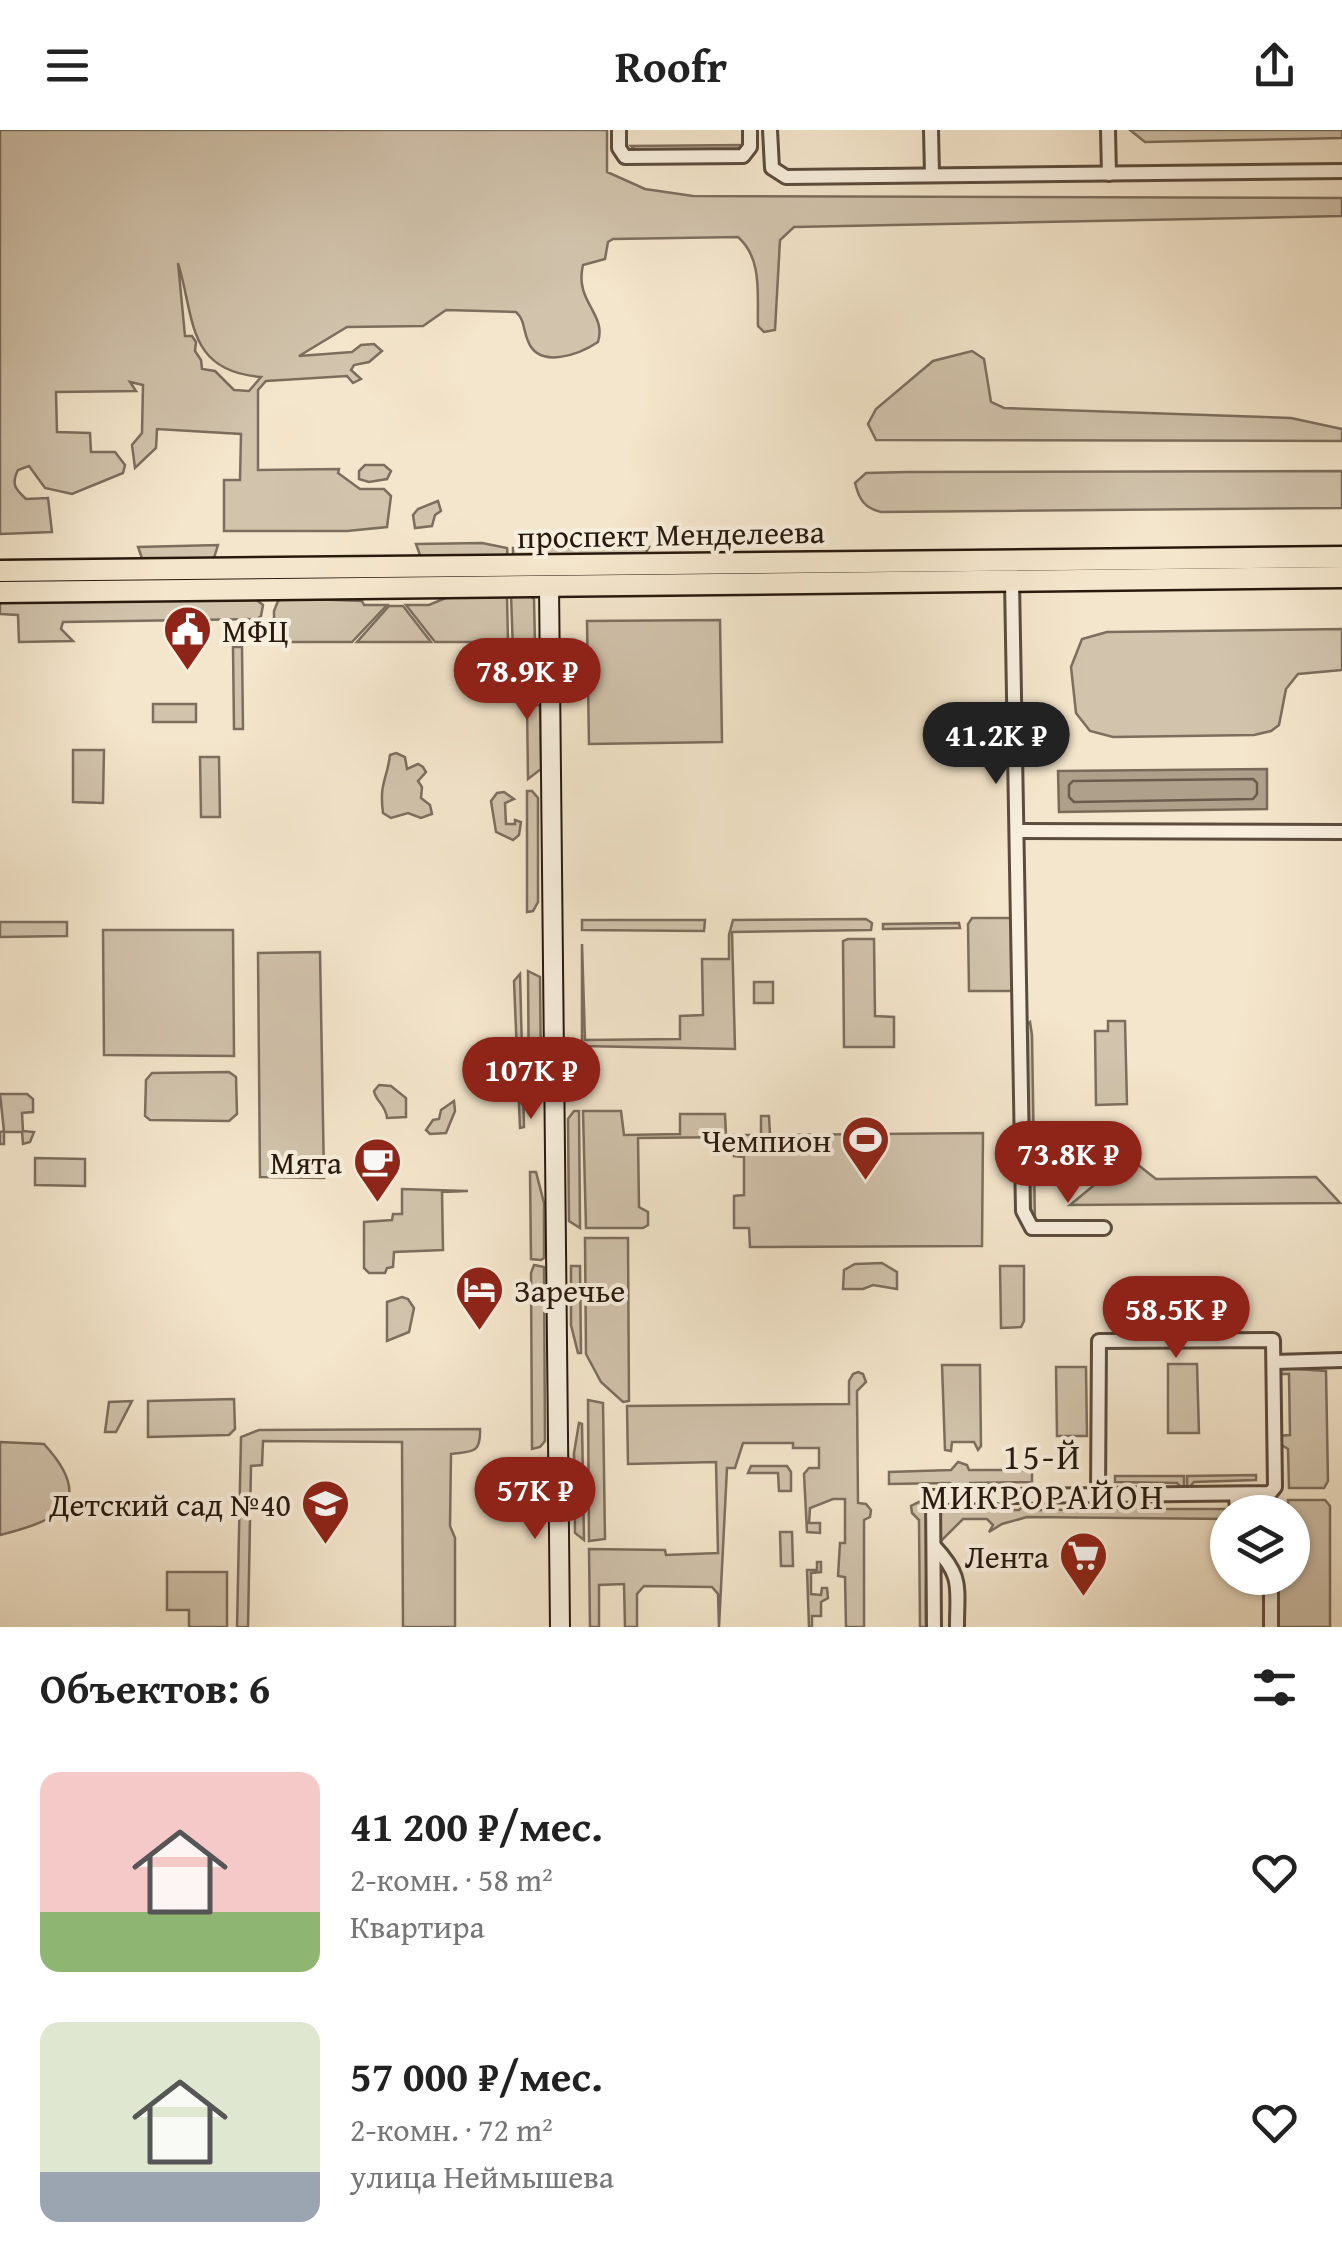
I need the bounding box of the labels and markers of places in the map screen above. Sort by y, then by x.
public building icon: МФЦ [161,604,213,672]
place label: МФЦ [222,607,289,654]
pin: 78.9K ₽ [435,638,619,723]
pin: 41.2K ₽ [904,702,1088,787]
pin: 107K ₽ [450,1037,612,1122]
sports icon: Чемпион [840,1114,892,1182]
place label: Чемпион [702,1117,831,1164]
pin: 73.8K ₽ [976,1121,1160,1206]
cafe icon: Мята [351,1136,403,1204]
place label: Мята [270,1139,343,1186]
hotel icon: Заречье [453,1264,505,1332]
place label: Заречье [514,1267,625,1314]
pin: 58.5K ₽ [1084,1276,1268,1361]
pin: 57K ₽ [465,1457,605,1542]
school or university icon: Детский сад №40 [300,1478,352,1546]
place label: Детский сад №40 [48,1481,291,1528]
supermarket icon: Лента [1058,1530,1110,1598]
place label: Лента [964,1533,1050,1580]

